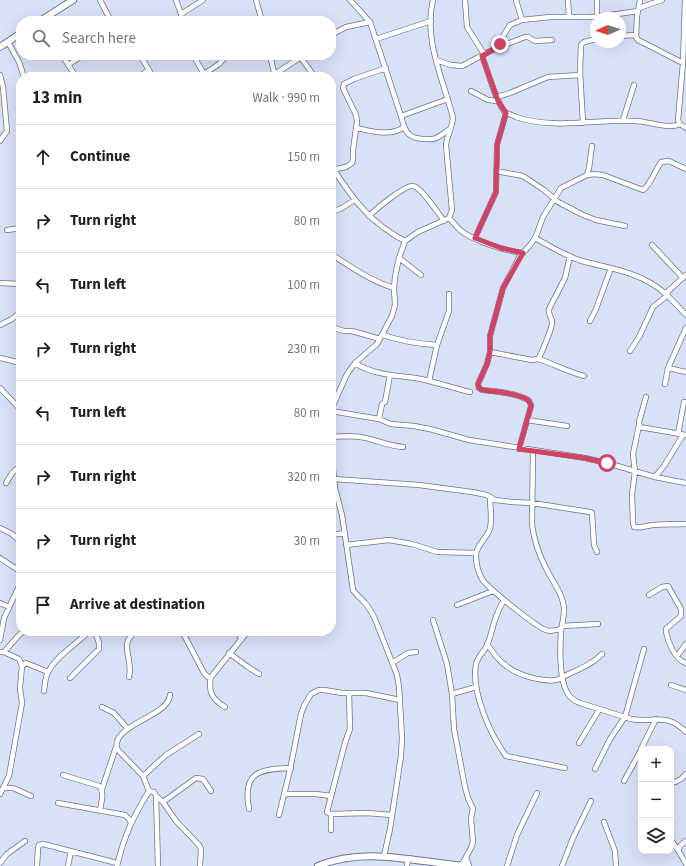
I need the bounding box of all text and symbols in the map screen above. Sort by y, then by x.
north arrow [590,12,626,48]
search box [16,16,336,60]
icon: search [30,27,52,49]
text: Search here [62,28,136,49]
route end [491,35,509,53]
text: 13 min [32,86,82,110]
text: Walk · 990 m [252,89,320,107]
icon: ahead [32,146,54,168]
text: Continue [70,146,130,167]
text: 150 m [287,148,320,166]
icon: right [32,210,54,232]
text: Turn right [70,210,136,231]
text: 80 m [294,212,320,230]
icon: left [32,274,54,296]
text: Turn left [70,274,126,295]
text: 100 m [287,276,320,294]
icon: right [32,338,54,360]
text: Turn right [70,338,136,359]
text: 230 m [287,340,320,358]
icon: left [32,402,54,424]
text: Turn left [70,402,126,423]
text: 80 m [294,404,320,422]
route start [598,454,616,472]
icon: right [32,466,54,488]
text: Turn right [70,466,136,487]
text: 320 m [287,468,320,486]
icon: right [32,530,54,552]
text: Turn right [70,530,136,551]
text: 30 m [294,532,320,550]
icon: arrive [32,594,54,616]
text: Arrive at destination [70,594,205,615]
map controls [638,746,674,854]
button: + [638,746,674,782]
button: − [638,782,674,818]
button: layers [638,818,674,854]

